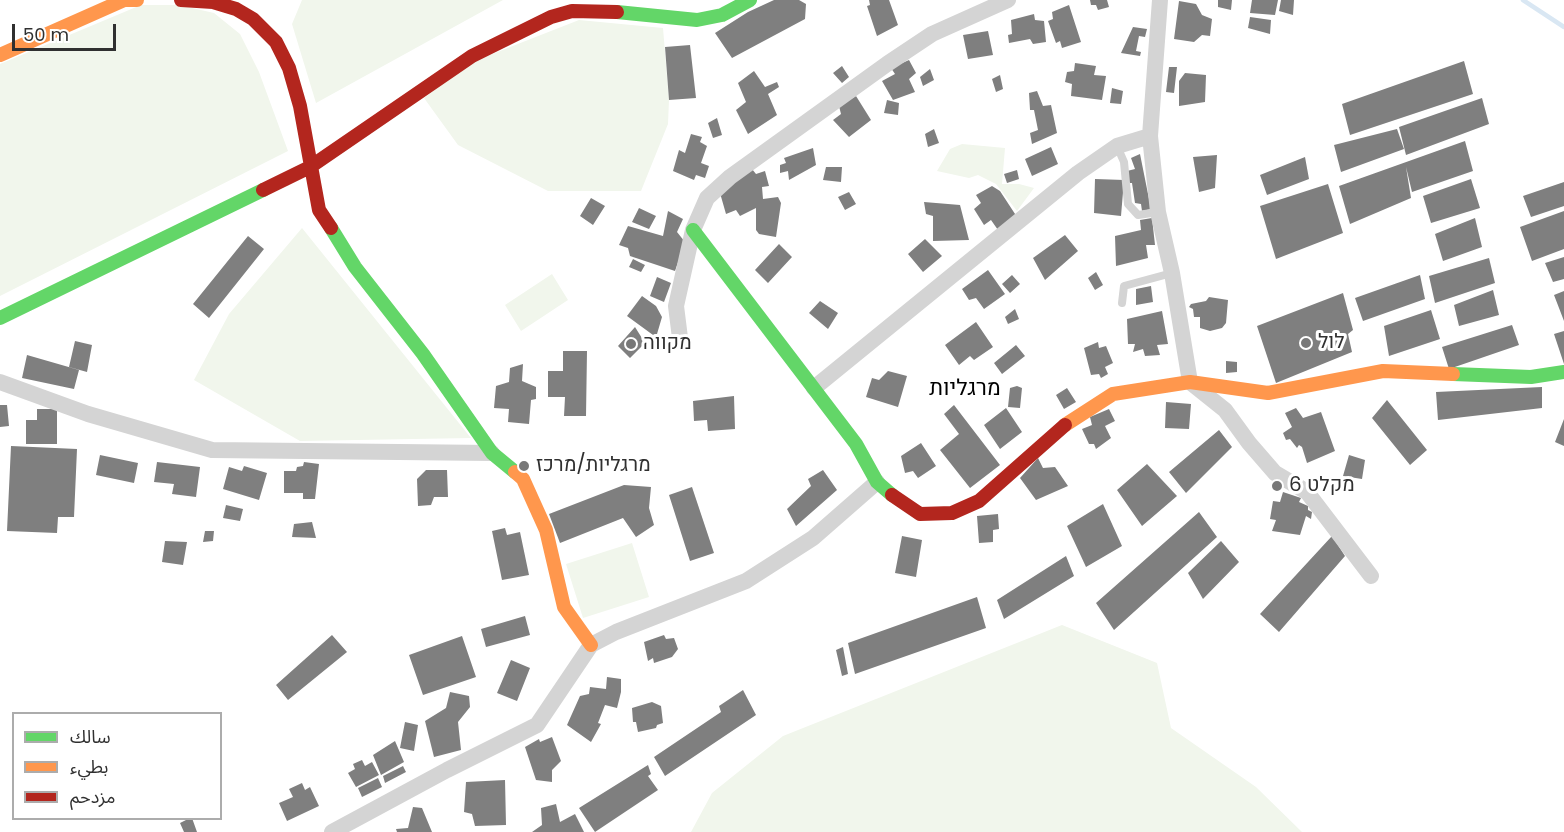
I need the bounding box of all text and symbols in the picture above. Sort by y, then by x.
scale bar [15,12,118,50]
text: 50 m [23,22,69,47]
place label: לול [1318,331,1344,355]
place label: מקווה [643,332,692,356]
marker: לול [1299,336,1313,350]
marker: מקווה [624,337,638,351]
district label: מרגליות [929,376,1001,402]
place label: מרגליות/מרכז [536,454,651,478]
marker: מרגליות/מרכז [517,459,531,473]
place label: מקלט 6 [1289,474,1355,498]
marker: מקלט 6 [1270,479,1284,493]
legend [12,712,222,820]
text: سالك [70,724,111,749]
text: بطيء [70,754,108,779]
text: مزدحم [70,784,115,809]

